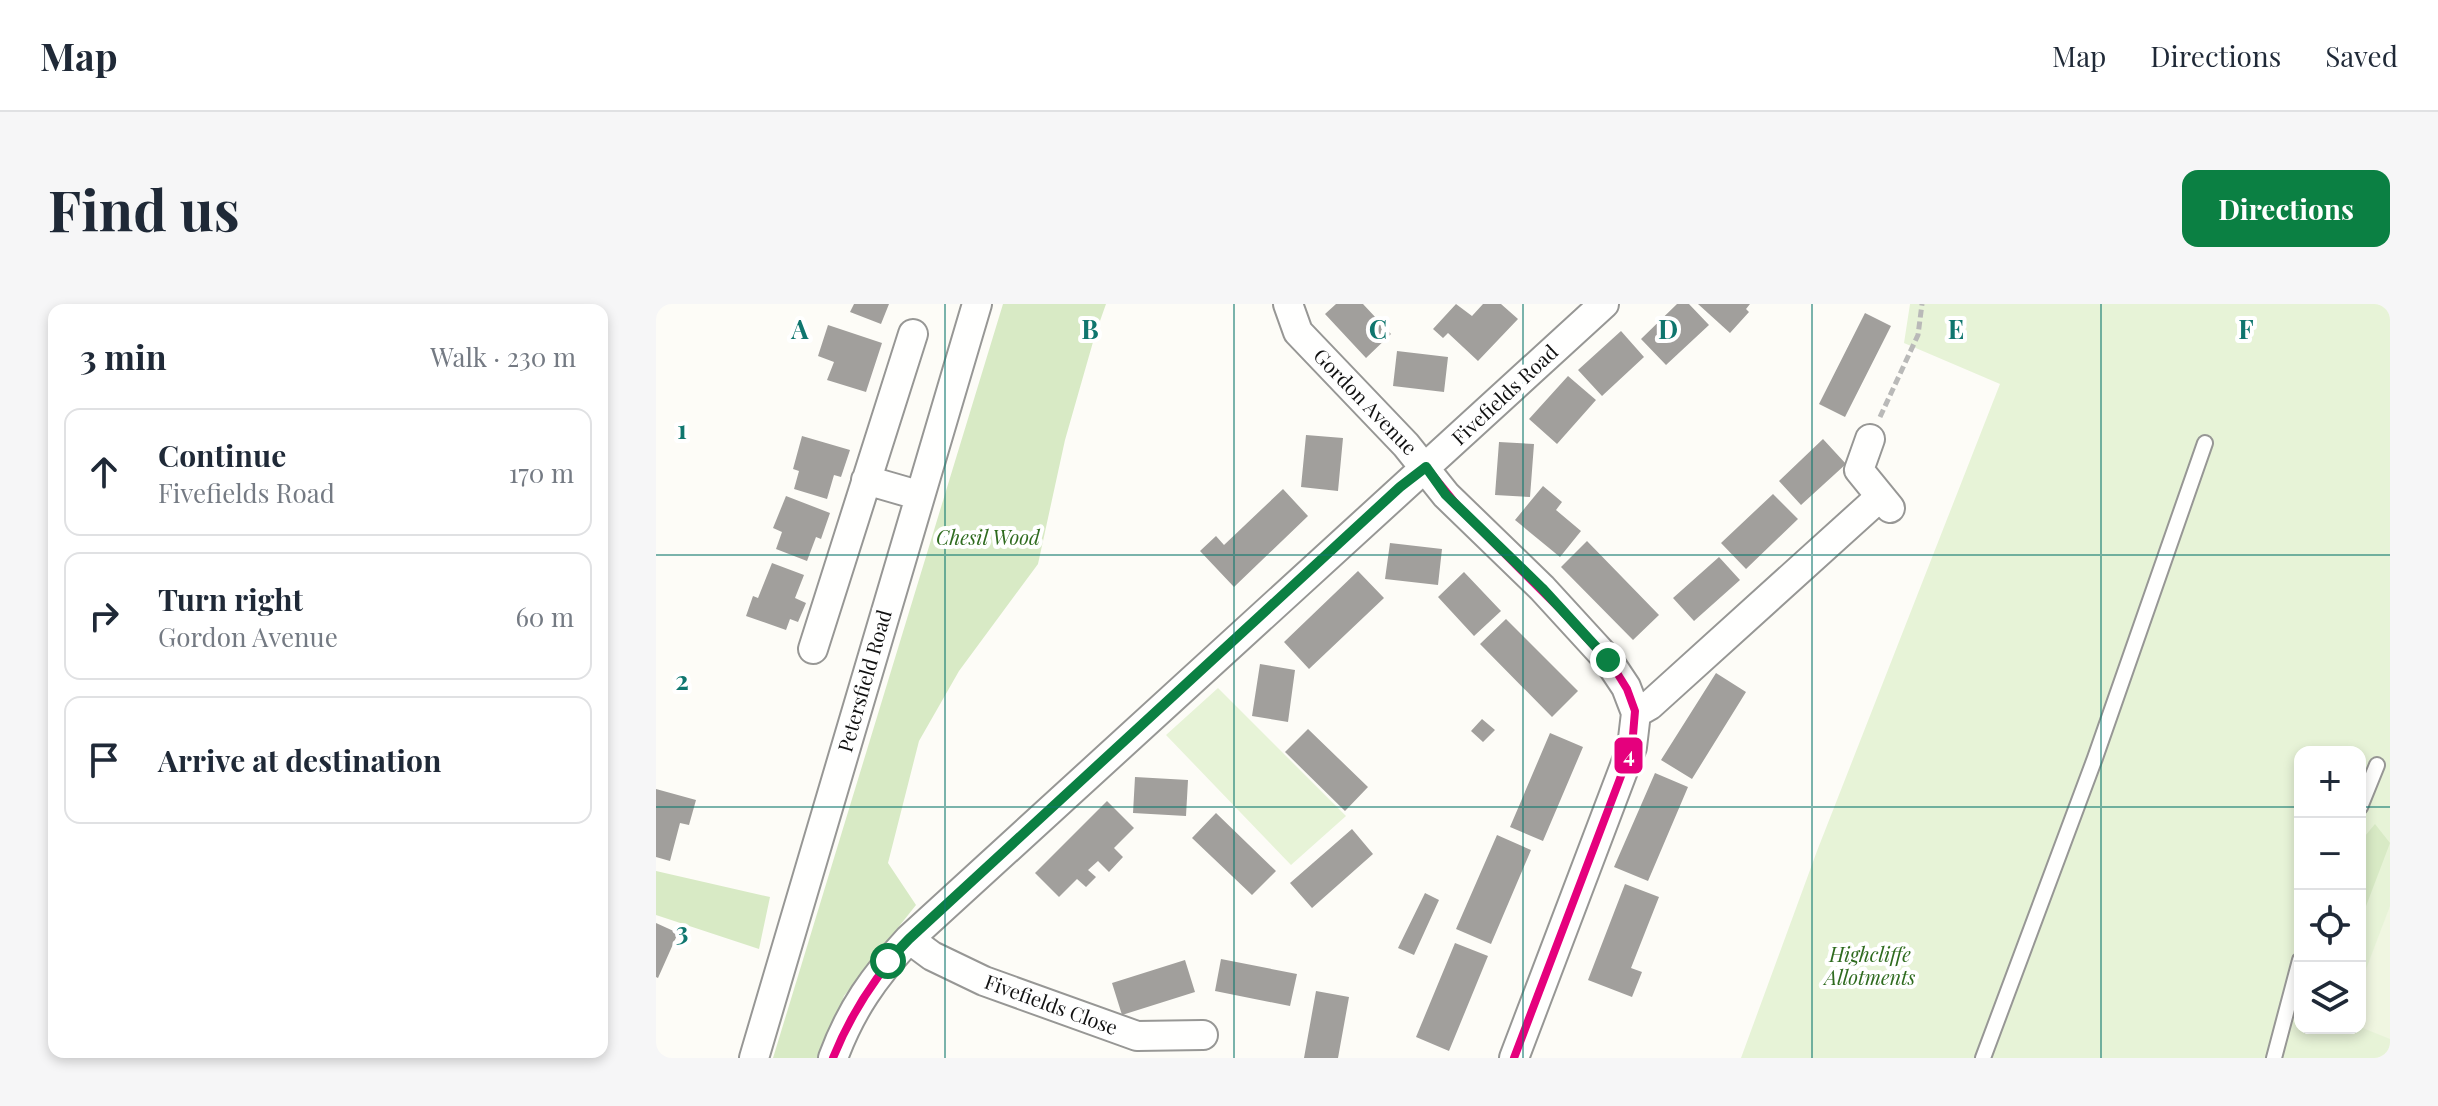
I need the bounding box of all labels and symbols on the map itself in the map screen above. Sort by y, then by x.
text: A [790,311,809,346]
text: B [1081,311,1099,346]
text: C [1369,311,1387,346]
text: D [1658,311,1678,346]
text: E [1948,311,1964,346]
text: F [2238,311,2254,346]
street label: Fivefields Road [1445,337,1563,450]
street label: Gordon Avenue [1308,342,1424,460]
text: 1 [677,411,687,446]
park label: Chesil Wood [936,523,1041,550]
street label: Petersfield Road [830,606,897,755]
route end [1590,642,1626,678]
text: 2 [675,662,689,697]
line badge: 4 [1613,736,1644,775]
text: 4 [1623,739,1635,769]
text: 3 [676,913,688,948]
park label: Highcliffe Allotments [1823,940,1916,990]
route start [870,943,906,979]
street label: Fivefields Close [981,967,1122,1040]

